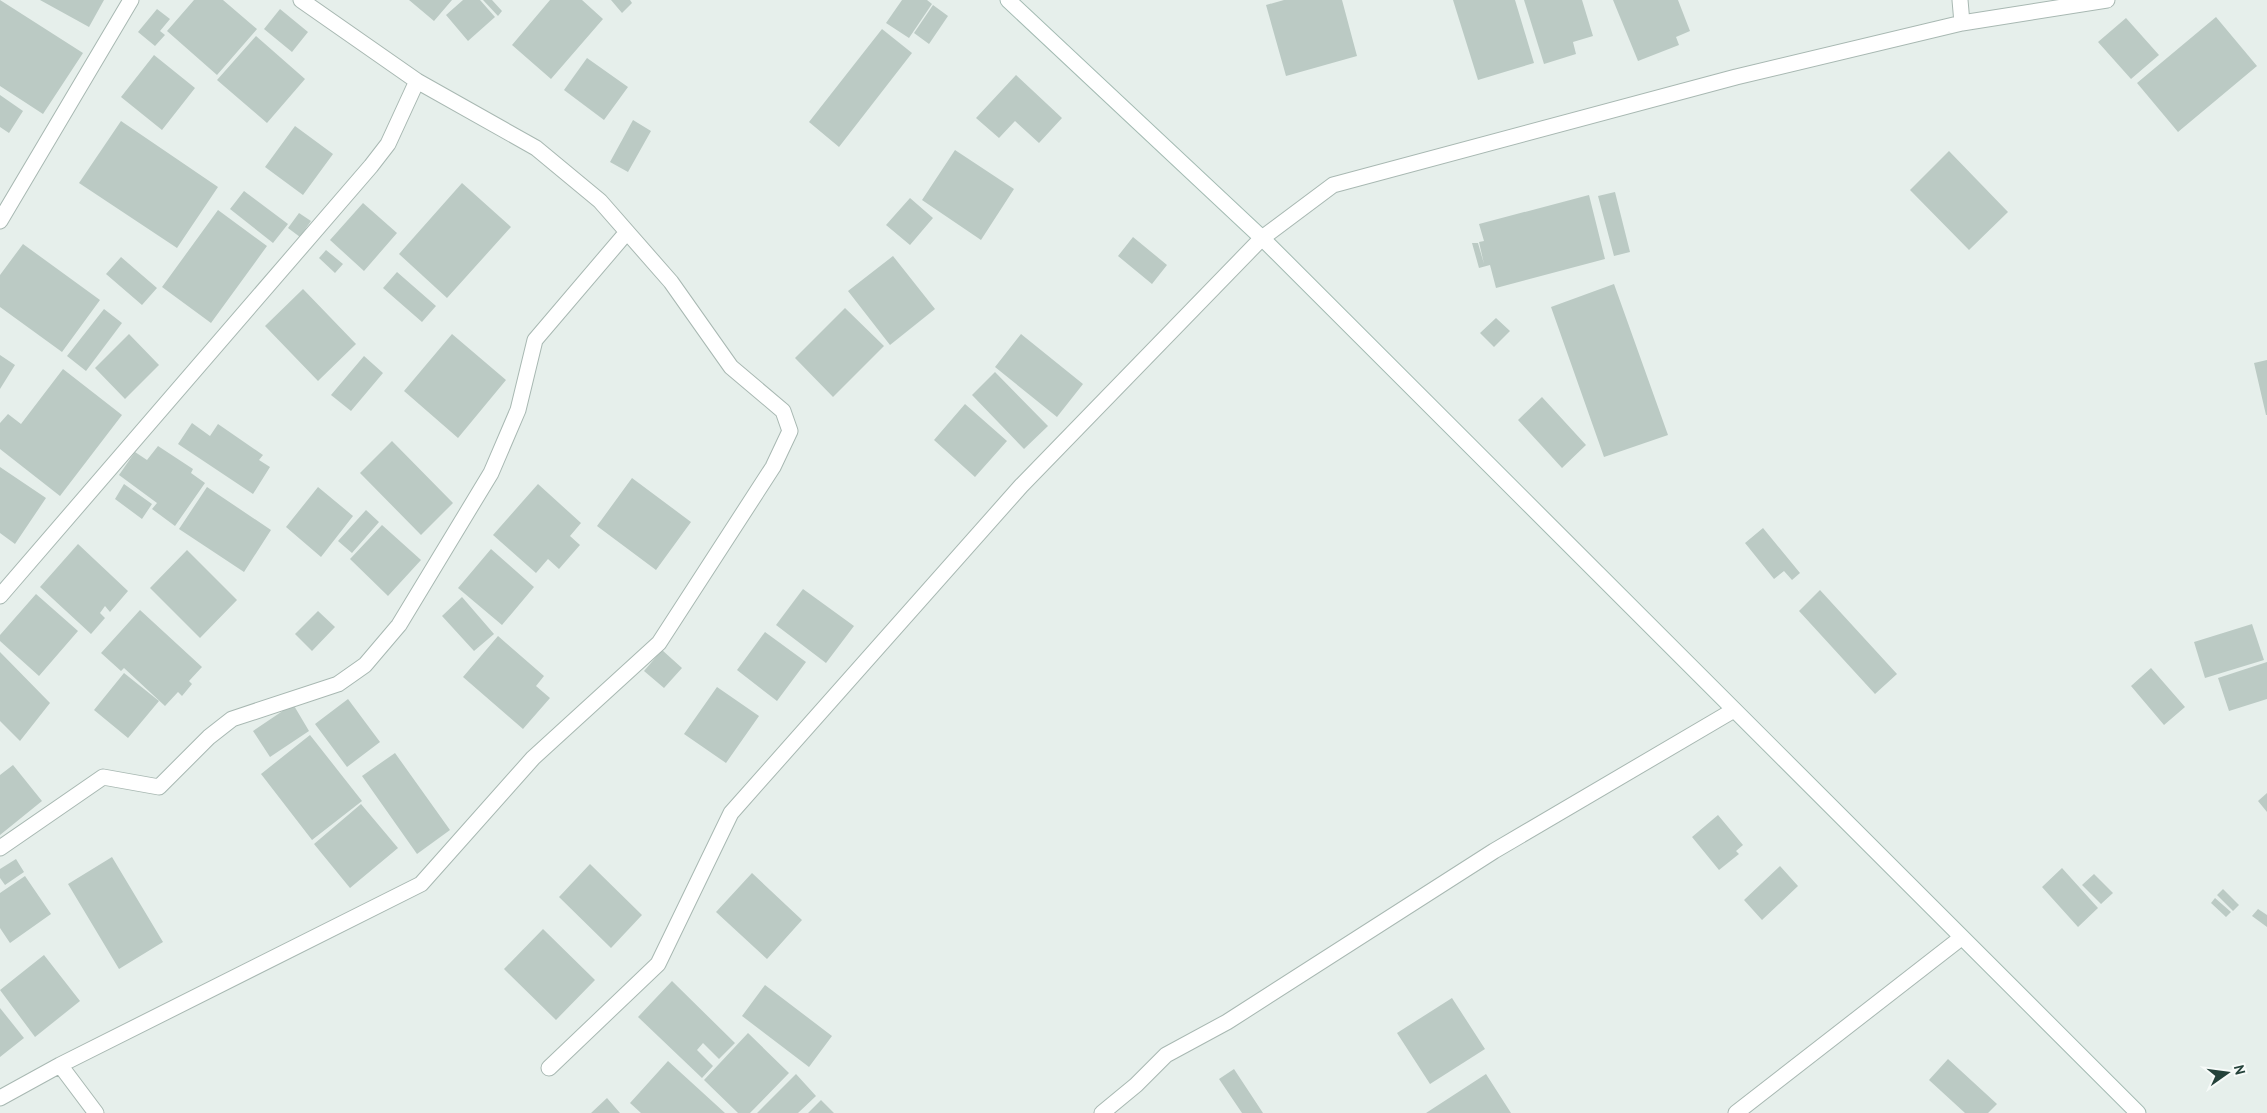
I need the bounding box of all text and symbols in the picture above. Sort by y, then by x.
north arrow [2202,1048,2252,1098]
text: N [2230,1063,2249,1076]

